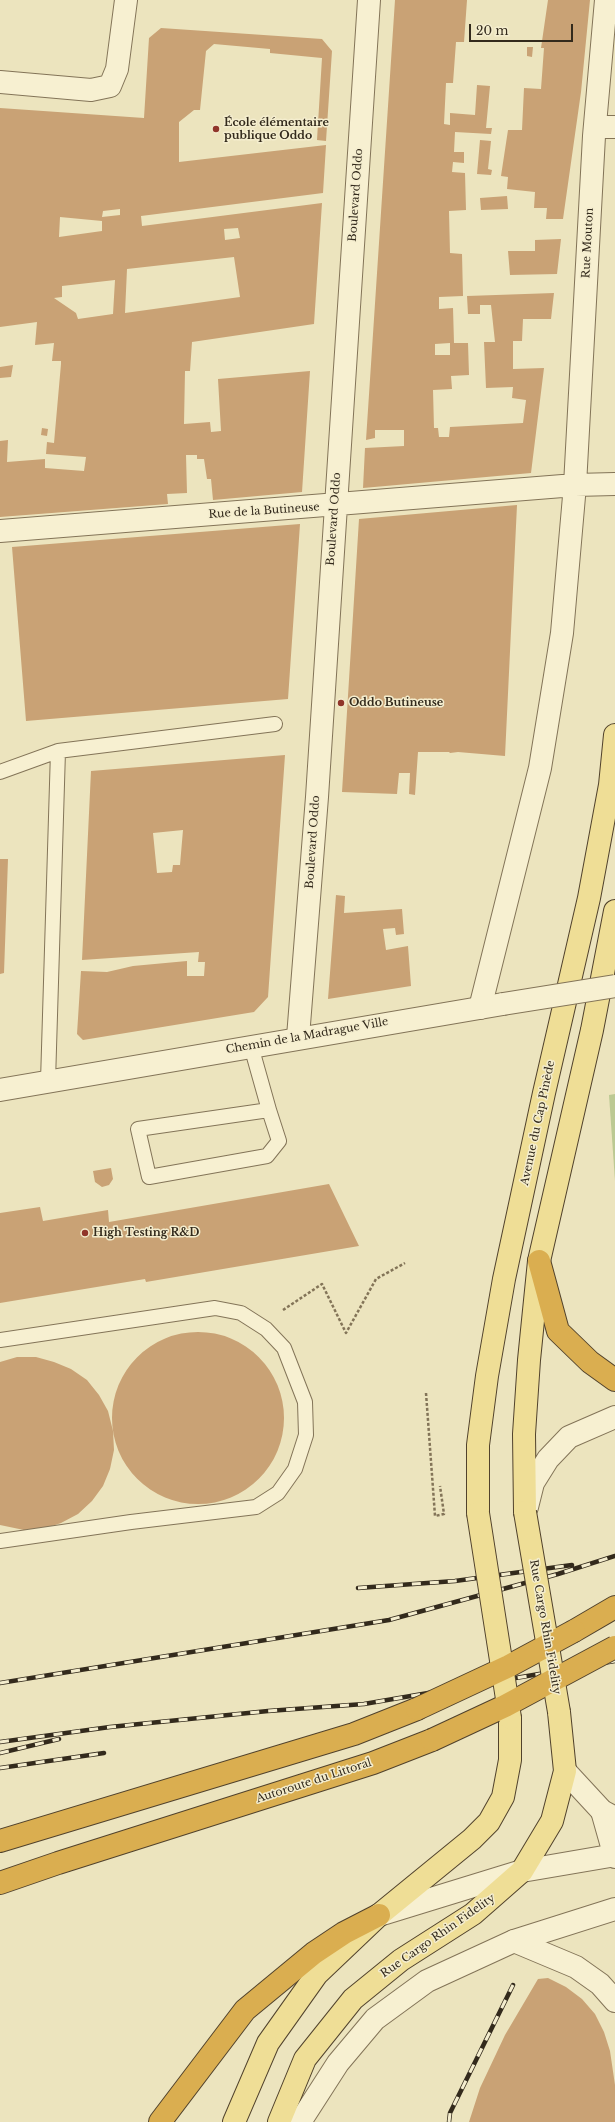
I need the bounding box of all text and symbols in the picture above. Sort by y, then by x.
scale bar [471,16,575,42]
text: 20 m [476,23,508,38]
place label: École élémentaire publique Oddo [224,116,329,142]
marker: École élémentaire publique Oddo [211,124,221,134]
street label: Boulevard Oddo [346,148,366,242]
street label: Rue Mouton [580,207,596,279]
street label: Boulevard Oddo [324,472,344,566]
street label: Rue de la Butineuse [208,501,320,521]
place label: Oddo Butineuse [349,696,443,710]
marker: Oddo Butineuse [336,698,346,708]
street label: Boulevard Oddo [303,795,323,889]
street label: Chemin de la Madrague Ville [225,1015,389,1057]
street label: Avenue du Cap Pinède [518,1059,558,1187]
place label: High Testing R&D [93,1226,199,1240]
marker: High Testing R&D [80,1228,90,1238]
street label: Rue Cargo Rhin Fidelity [527,1559,563,1695]
street label: Autoroute du Littoral [255,1756,373,1806]
street label: Rue Cargo Rhin Fidelity [378,1891,498,1981]

